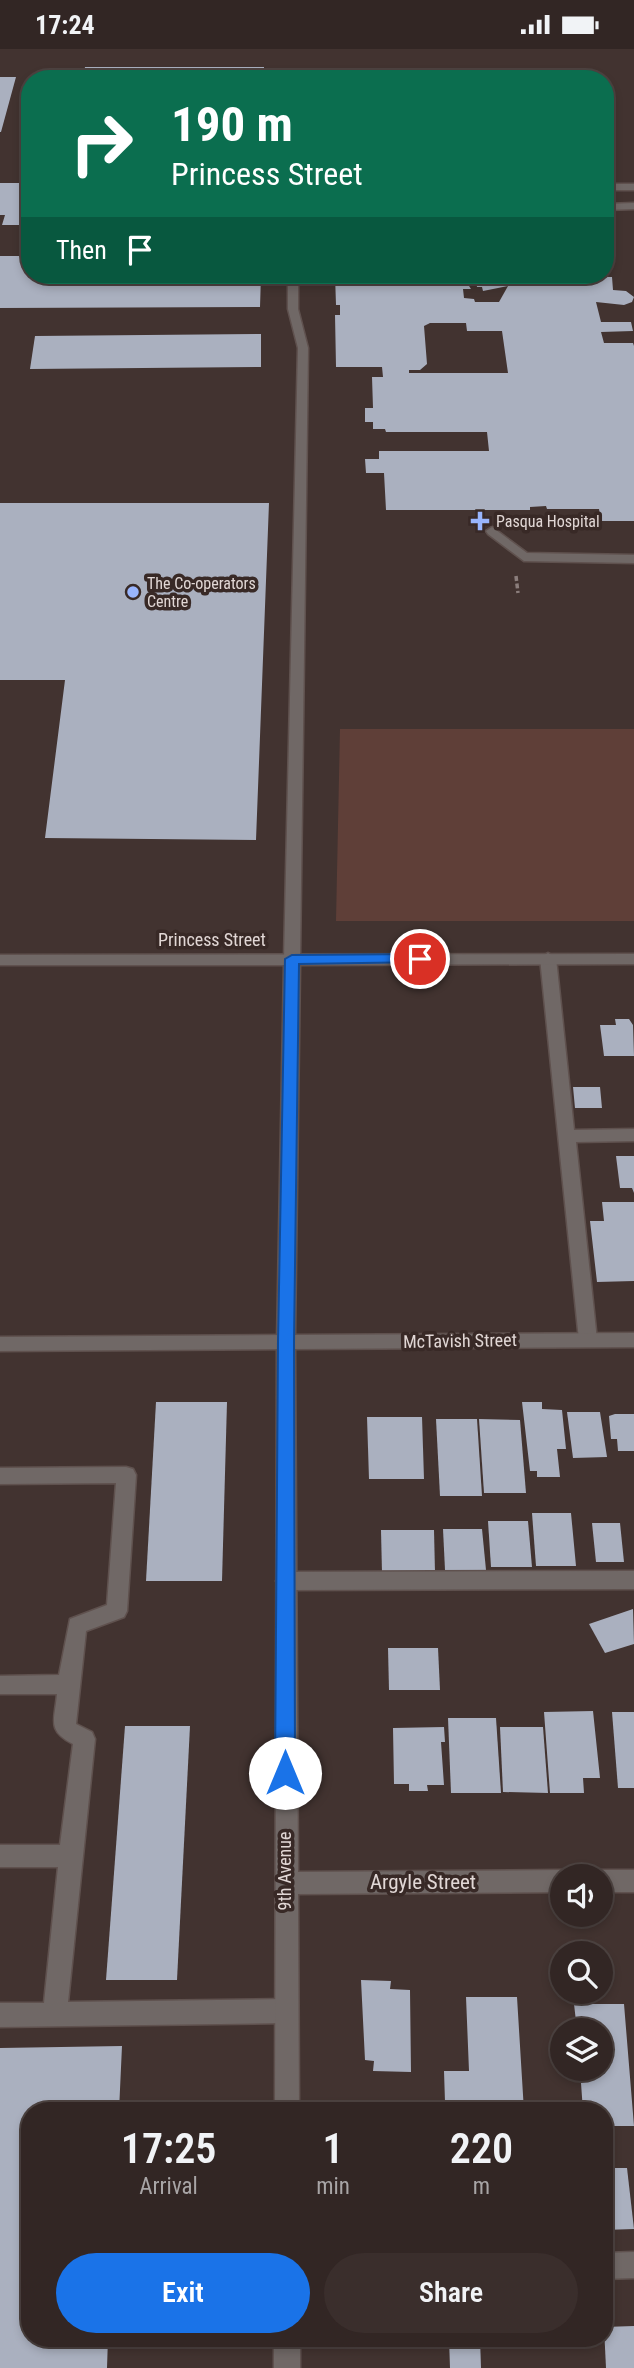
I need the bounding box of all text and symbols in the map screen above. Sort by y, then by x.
text: 17:24 [35,10,95,40]
text: 190 m [171,96,293,153]
icon: right [56,98,147,189]
text: Princess Street [171,155,363,193]
icon: arrive [121,231,159,269]
text: Then [56,235,107,265]
marker: Pasqua Hospital [470,511,490,531]
place label: Pasqua Hospital [496,512,600,531]
place label: The Co-operators Centre [147,574,256,611]
marker: The Co-operators Centre [125,584,141,600]
street label: Princess Street [158,929,266,950]
pin [390,929,450,989]
icon: arrive [401,940,439,978]
street label: McTavish Street [403,1329,517,1352]
position arrow [248,1736,322,1810]
street label: 9th Avenue [274,1832,295,1910]
map controls [550,1864,613,2081]
button: sound [550,1864,613,1927]
street label: Argyle Street [370,1870,476,1894]
button: search [550,1941,613,2004]
button: layers [550,2018,613,2081]
text: 17:25 [121,2124,216,2173]
text: 1 [323,2124,344,2173]
text: 220 [450,2124,513,2173]
text: Arrival [139,2173,198,2200]
text: min [316,2173,350,2200]
text: m [473,2173,490,2200]
button: Exit [56,2253,310,2333]
button: Share [324,2253,578,2333]

